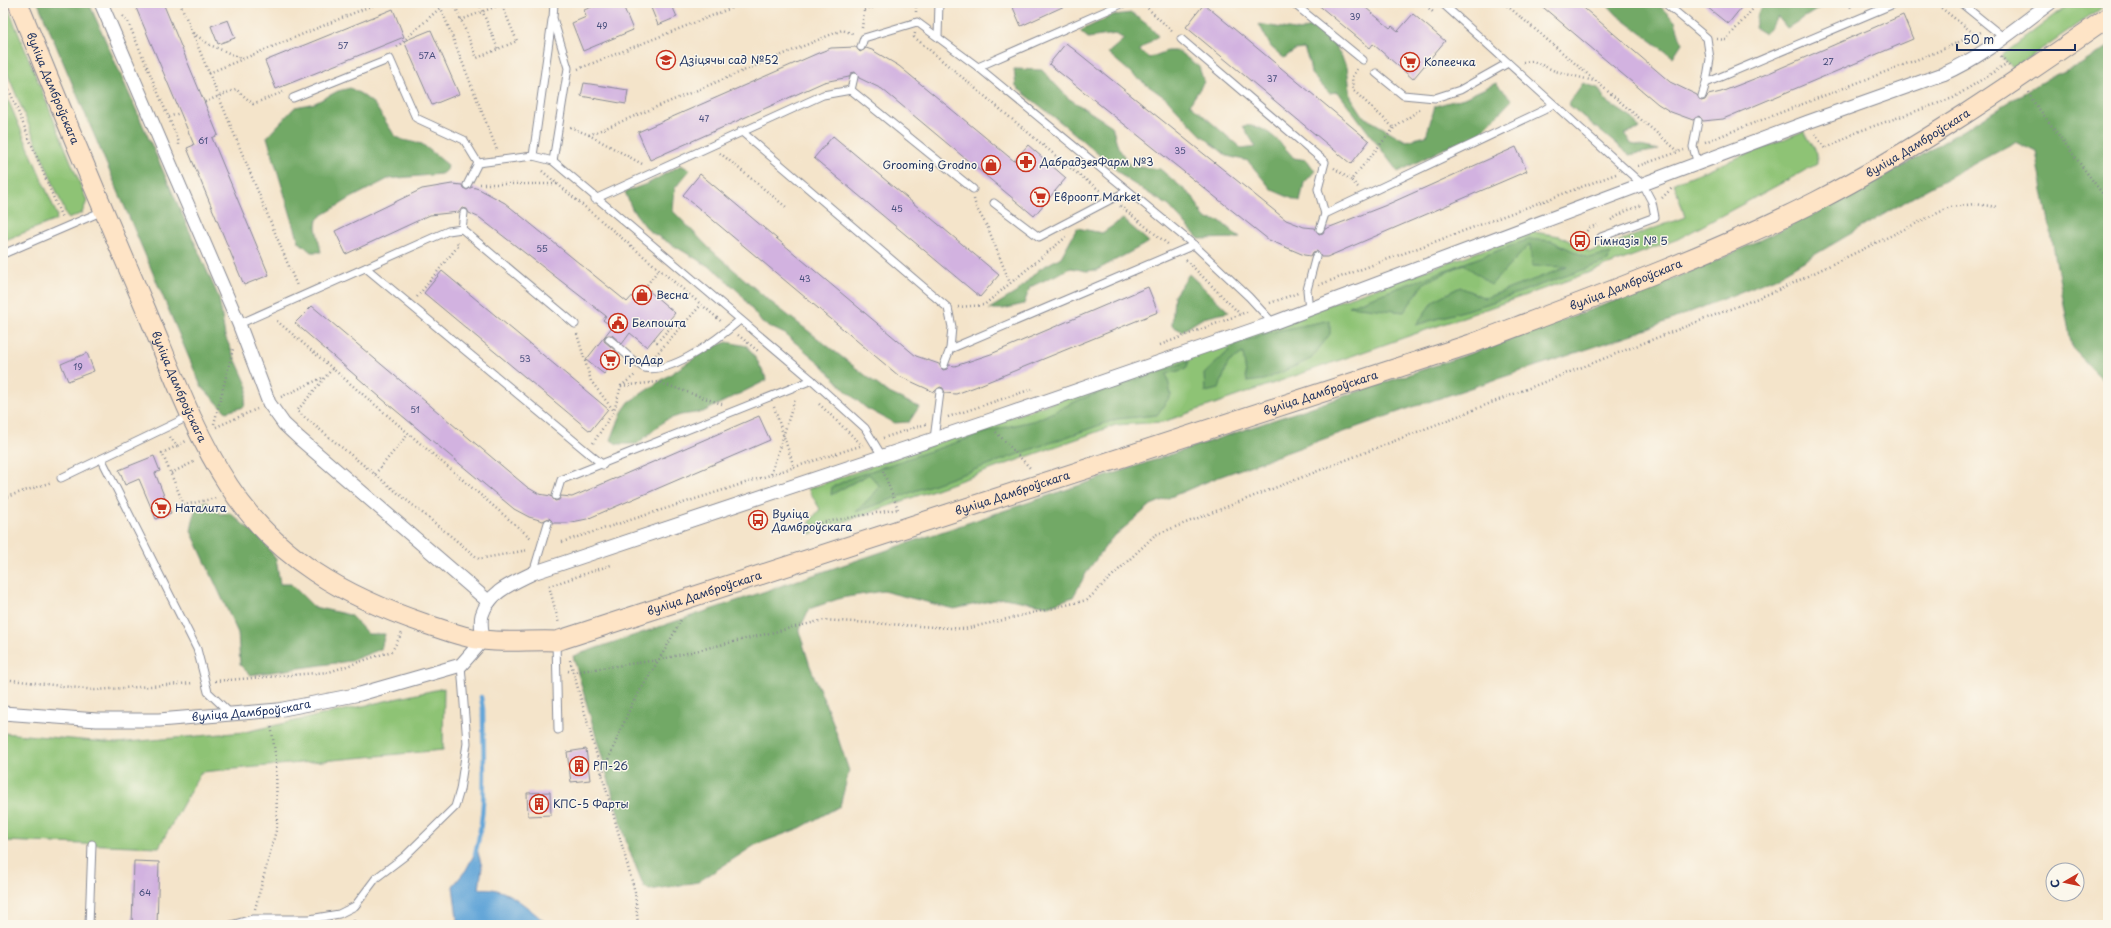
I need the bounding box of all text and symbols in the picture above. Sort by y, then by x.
house number: 39 [1349,9,1361,23]
house number: 49 [596,18,608,32]
scale bar [1957,26,2075,52]
street label: вуліца Дамброўскага [23,29,84,147]
text: 50 m [1963,30,1994,48]
house number: 57 [338,38,348,52]
house number: 57А [418,48,436,62]
school or university icon: Дзіцячы сад №52 [655,49,677,71]
place label: Дзіцячы сад №52 [679,51,779,68]
supermarket icon: Копеечка [1399,51,1421,73]
place label: Копеечка [1424,53,1476,70]
house number: 27 [1822,54,1834,68]
house number: 37 [1267,71,1277,85]
street label: вуліца Дамброўскага [1862,104,1973,181]
house number: 47 [699,111,709,125]
house number: 61 [198,133,208,147]
house number: 35 [1174,143,1186,157]
pharmacy icon: ДабрадзеяФарм №3 [1015,151,1037,173]
place label: ДабрадзеяФарм №3 [1039,153,1154,170]
shop icon: Grooming Grodno [980,154,1002,176]
place label: Grooming Grodno [882,156,977,173]
supermarket icon: Евроопт Market [1029,186,1051,208]
place label: Евроопт Market [1054,188,1141,205]
house number: 45 [891,201,903,215]
bus stop icon: Гімназія № 5 [1569,230,1591,252]
place label: Гімназія № 5 [1594,232,1668,249]
house number: 55 [536,241,548,255]
street label: вуліца Дамброўскага [1567,254,1685,314]
house number: 43 [799,271,811,285]
shop icon: Весна [631,284,653,306]
place label: Весна [656,286,689,303]
public building icon: Белпошта [607,312,629,334]
place label: Белпошта [632,314,686,331]
street label: вуліца Дамброўскага [148,328,211,445]
supermarket icon: ГроДар [599,349,621,371]
house number: 53 [519,351,531,365]
place label: ГроДар [624,351,664,368]
house number: 19 [73,359,83,373]
street label: вуліца Дамброўскага [1261,366,1380,419]
house number: 51 [410,402,420,416]
street label: вуліца Дамброўскага [953,466,1072,519]
supermarket icon: Наталита [150,497,172,519]
place label: Наталита [175,499,227,516]
place label: Вуліца Дамброўскага [771,505,852,535]
bus stop icon: Вуліца Дамброўскага [747,509,769,531]
street label: вуліца Дамброўскага [644,566,764,619]
street label: вуліца Дамброўскага [191,695,312,725]
building icon: РП-26 [568,755,590,777]
place label: РП-26 [593,757,628,774]
building icon: КПС-5 Фарты [528,793,550,815]
place label: КПС-5 Фарты [553,795,629,812]
north arrow [2045,862,2085,902]
text: С [2046,878,2064,889]
house number: 64 [139,885,151,899]

